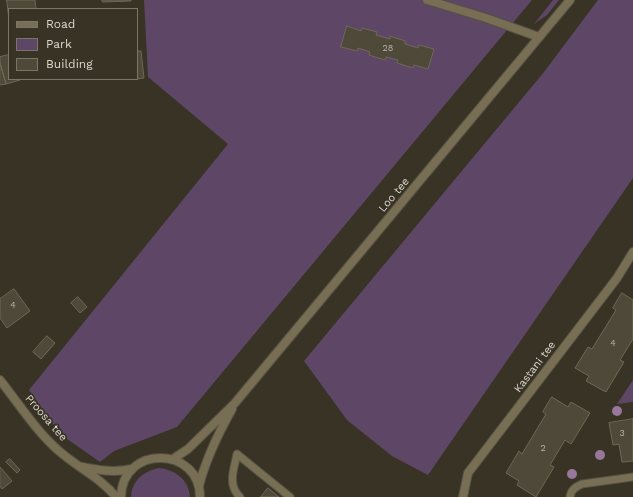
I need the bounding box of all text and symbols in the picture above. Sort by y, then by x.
legend [8,8,138,80]
text: Road [46,17,75,31]
text: Park [46,37,72,51]
house number: 28 [383,43,393,53]
text: Building [46,57,93,71]
street label: Loo tee [376,175,412,215]
house number: 4 [10,300,16,310]
house number: 4 [610,338,616,348]
street label: Kastani tee [511,339,559,395]
street label: Proosa tee [22,392,70,444]
house number: 3 [619,428,625,438]
house number: 2 [540,443,546,453]

